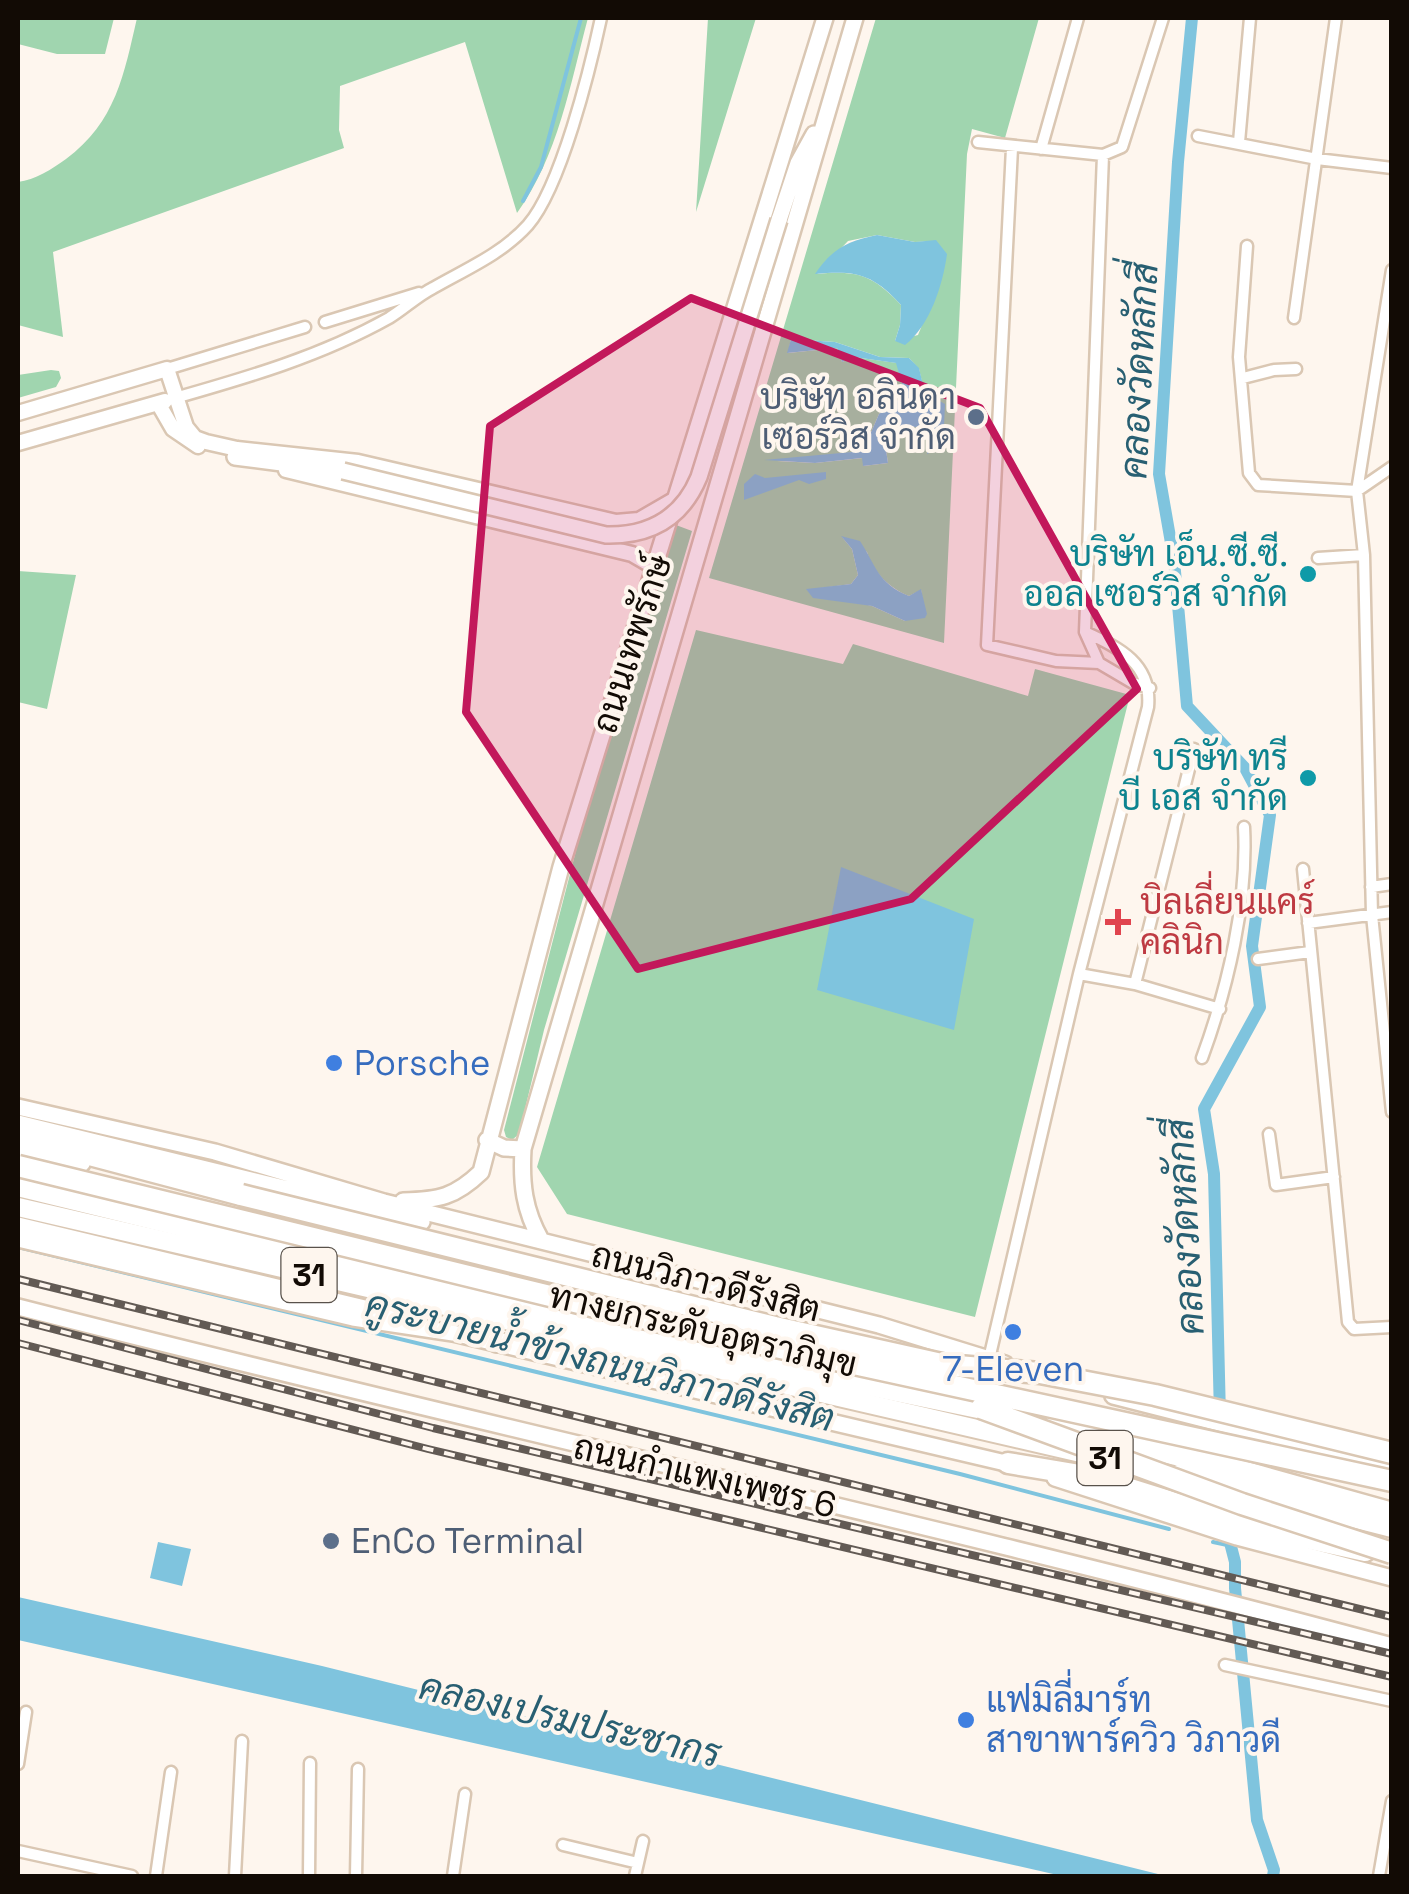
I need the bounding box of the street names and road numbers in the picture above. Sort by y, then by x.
street label: ถนนเทพรักษ์ [582,548,682,739]
street label: ถนนวิภาวดีรังสิต [587,1231,825,1332]
road number: 31 [282,1248,336,1302]
street label: ทางยกระดับอุตราภิมุข [544,1273,861,1389]
street label: ถนนกำแพงเพชร 6 [569,1424,841,1528]
road number: 31 [1078,1431,1132,1485]

